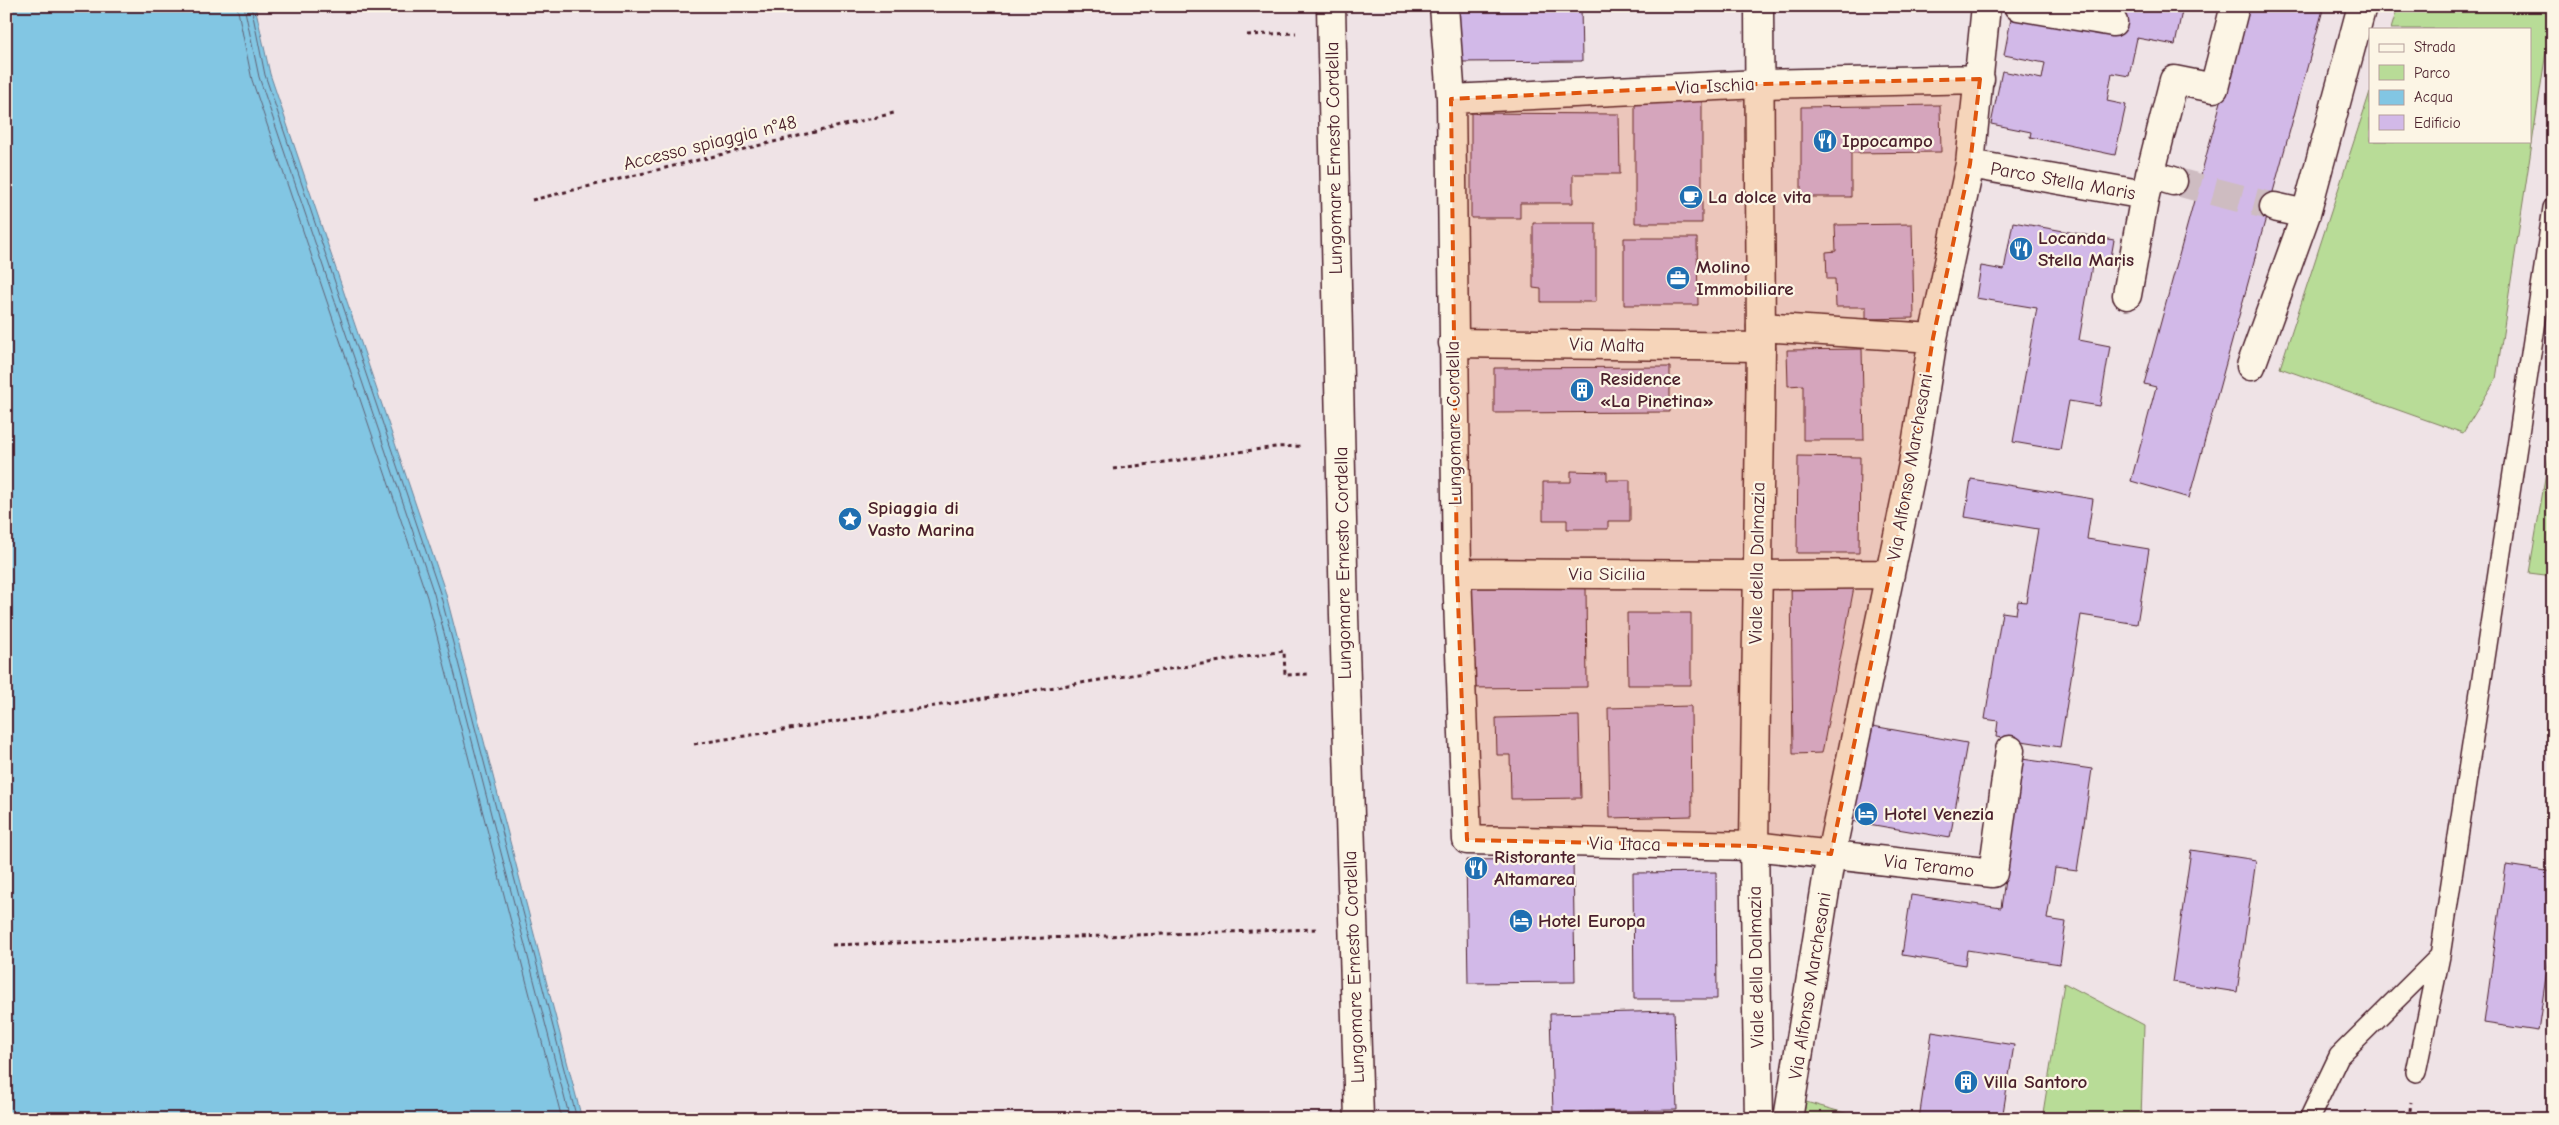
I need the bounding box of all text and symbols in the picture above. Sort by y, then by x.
legend [2369,28,2532,142]
text: Strada [2414,38,2456,56]
street label: Lungomare Ernesto Cordella [1321,41,1347,275]
text: Parco [2414,64,2450,82]
street label: Via Ischia [1675,73,1755,99]
text: Acqua [2414,88,2453,106]
street label: Accesso spiaggia n°48 [621,111,799,175]
text: Edificio [2414,114,2461,132]
restaurant icon: Ippocampo [1812,128,1838,154]
place label: Ippocampo [1842,130,1933,152]
street label: Parco Stella Maris [1989,157,2137,205]
cafe icon: La dolce vita [1678,184,1704,210]
place label: La dolce vita [1708,186,1812,208]
place label: Locanda Stella Maris [2038,227,2134,271]
restaurant icon: Locanda Stella Maris [2008,236,2034,262]
place label: Molino Immobiliare [1696,256,1794,300]
office icon: Molino Immobiliare [1665,265,1691,291]
street label: Via Malta [1569,333,1645,357]
street label: Lungomare Cordella [1442,341,1466,505]
place label: Residence «La Pinetina» [1600,368,1714,412]
street label: Via Alfonso Marchesani [1883,372,1937,562]
building icon: Residence «La Pinetina» [1569,377,1595,403]
street label: Lungomare Ernesto Cordella [1330,446,1356,680]
street label: Viale della Dalmazia [1745,482,1769,644]
place label: Spiaggia di Vasto Marina [868,497,975,541]
place icon: Spiaggia di Vasto Marina [837,506,863,532]
street label: Via Sicilia [1568,563,1646,585]
hotel icon: Hotel Venezia [1853,801,1879,827]
place label: Hotel Venezia [1884,803,1994,825]
street label: Via Itaca [1589,832,1661,856]
place label: Ristorante Altamarea [1494,846,1576,890]
street label: Lungomare Ernesto Cordella [1339,850,1369,1084]
street label: Via Teramo [1882,850,1976,882]
restaurant icon: Ristorante Altamarea [1463,855,1489,881]
street label: Viale della Dalmazia [1744,886,1768,1048]
street label: Via Alfonso Marchesani [1784,891,1836,1081]
hotel icon: Hotel Europa [1508,908,1534,934]
place label: Hotel Europa [1538,910,1646,932]
building icon: Villa Santoro [1953,1069,1979,1095]
place label: Villa Santoro [1984,1071,2088,1093]

